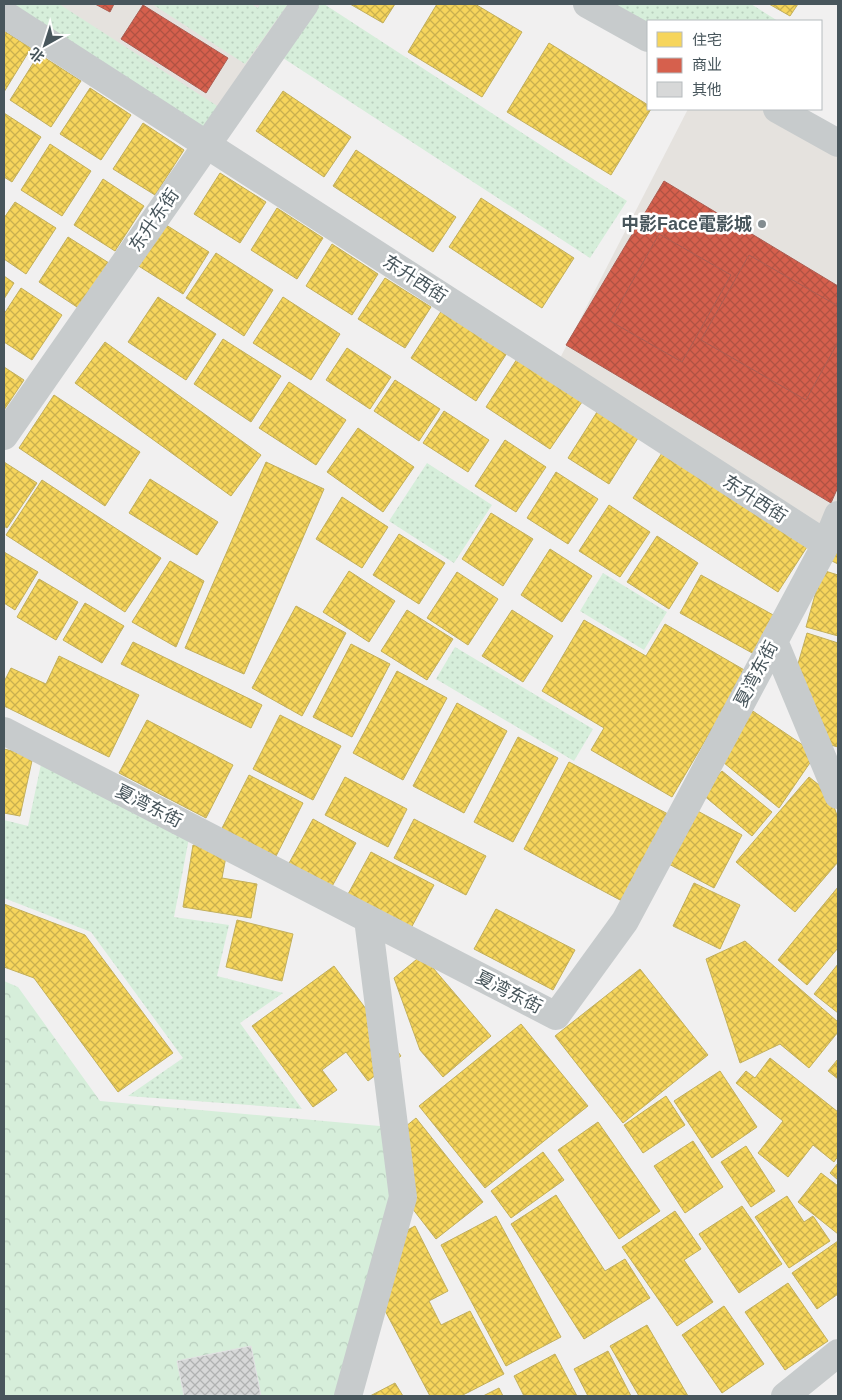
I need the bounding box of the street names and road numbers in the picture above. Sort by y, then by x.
street label: 东升东街 [125,185,183,255]
street label: 东升西街 [379,251,451,307]
street label: 东升西街 [719,471,791,527]
street label: 夏湾东街 [730,638,782,710]
street label: 夏湾东街 [112,781,186,831]
street label: 夏湾东街 [472,967,546,1017]

